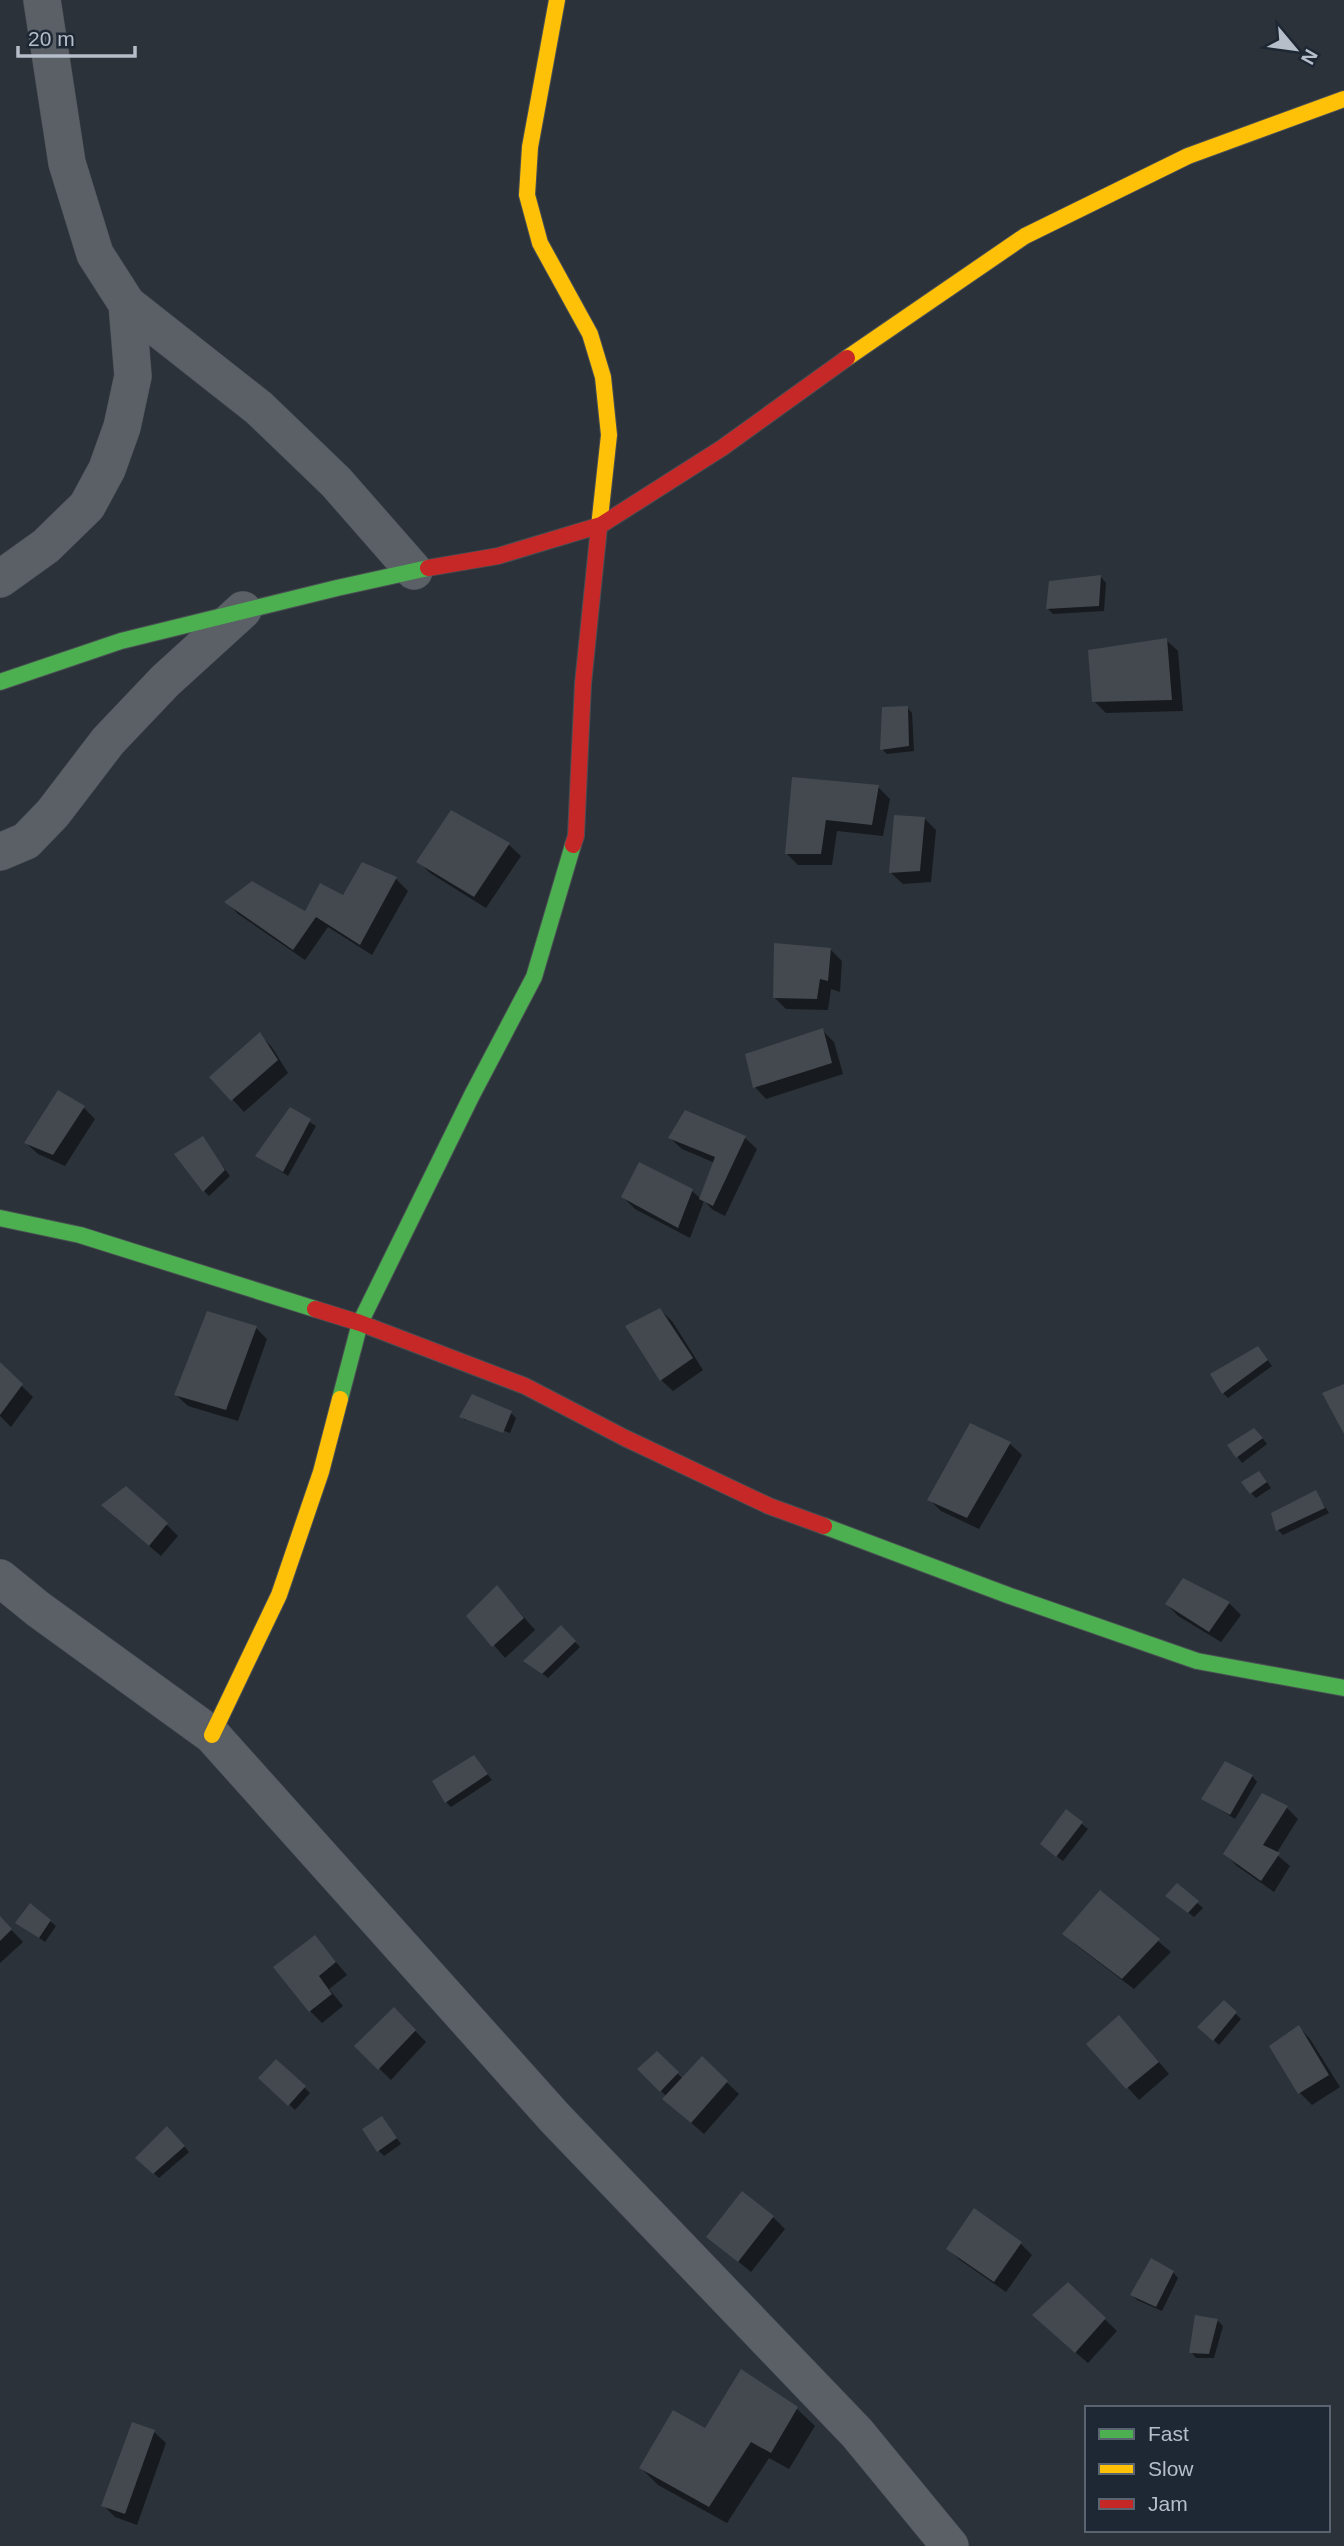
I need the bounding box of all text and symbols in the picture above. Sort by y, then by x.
scale bar [18,14,135,58]
north arrow [1260,14,1330,84]
text: 20 m [28,27,75,50]
text: N [1297,46,1322,68]
legend [1085,2406,1330,2532]
text: Fast [1148,2422,1189,2445]
text: Slow [1148,2457,1194,2480]
text: Jam [1148,2492,1188,2515]

